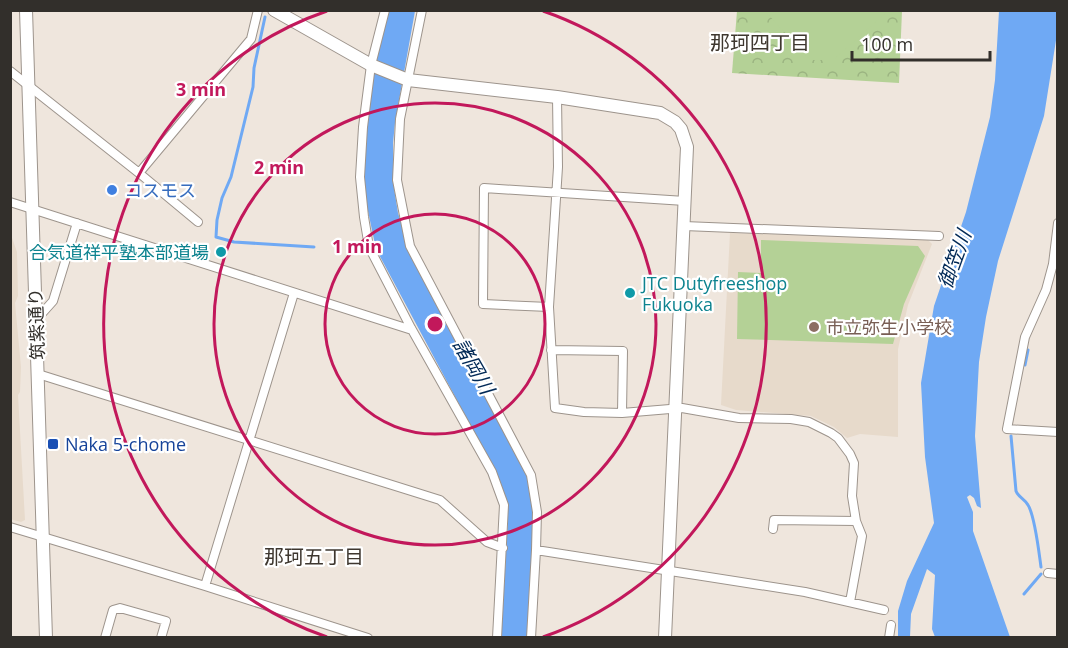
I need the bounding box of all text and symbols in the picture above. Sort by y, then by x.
scale bar [852,24,990,62]
district label: 那珂四丁目 [710,29,810,56]
text: 100 m [861,32,913,56]
text: 3 min [176,77,226,101]
text: 2 min [254,155,304,179]
place label: コスモス [124,178,196,202]
marker: コスモス [105,183,119,197]
water label: 御笠川 [931,224,978,292]
text: 1 min [332,234,382,258]
place label: 合気道祥平塾本部道場 [29,240,209,264]
marker: 合気道祥平塾本部道場 [214,245,228,259]
place label: JTC Dutyfreeshop Fukuoka [640,271,787,316]
marker: JTC Dutyfreeshop Fukuoka [623,286,637,300]
street label: 筑紫通り [23,288,49,360]
centre of rings [425,314,445,334]
place label: 市立弥生小学校 [826,315,952,339]
marker: 市立弥生小学校 [807,320,821,334]
water label: 諸岡川 [447,333,502,400]
place label: Naka 5-chome [65,432,186,456]
marker: Naka 5-chome [46,437,60,451]
district label: 那珂五丁目 [264,543,364,570]

